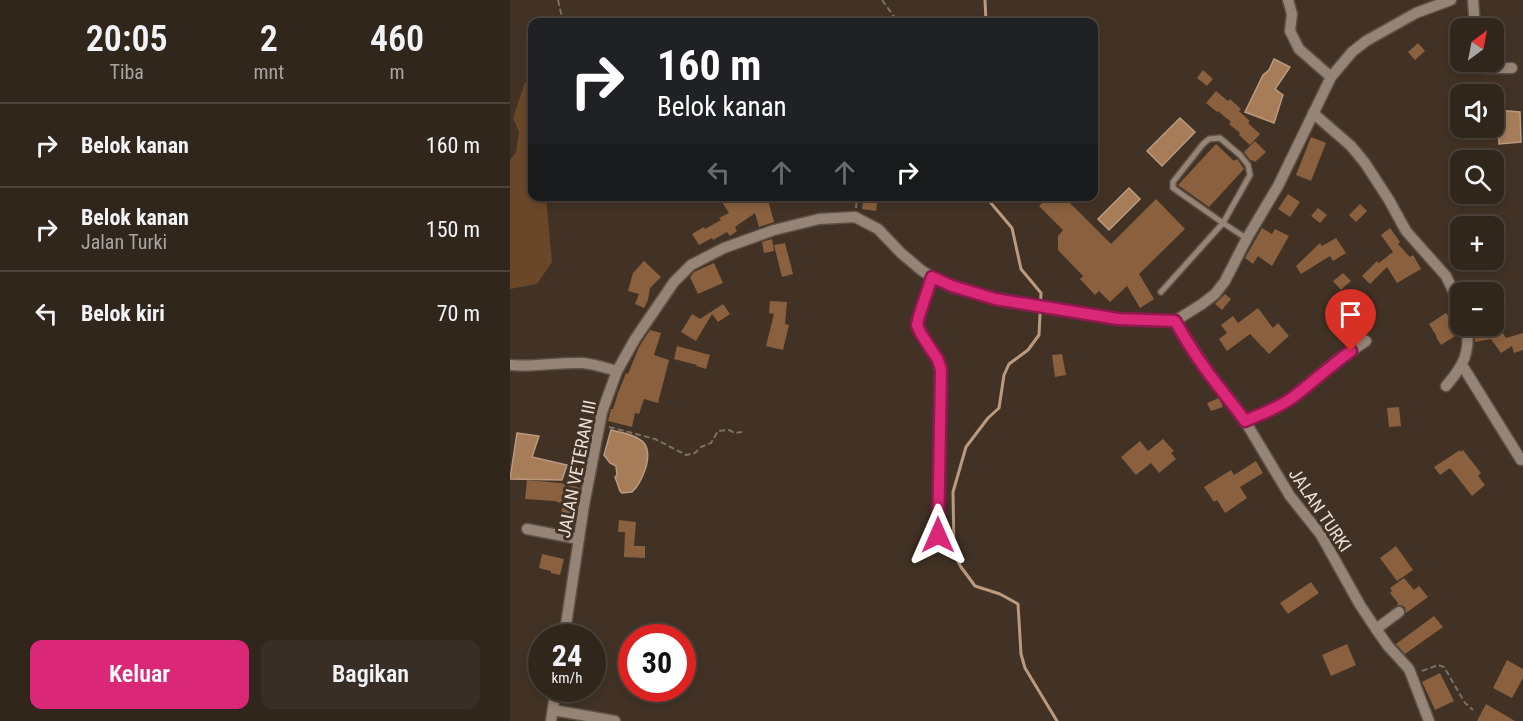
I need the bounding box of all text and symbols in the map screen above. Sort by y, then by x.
text: 20:05 [86,18,168,60]
text: 2 [260,18,278,60]
text: 460 [370,18,424,60]
north arrow [1450,18,1504,72]
map controls [1450,18,1504,336]
text: 160 m [657,41,762,90]
icon: right [558,42,636,120]
text: Tiba [110,60,144,84]
text: mnt [253,60,284,84]
text: m [390,60,405,84]
button: sound [1450,84,1504,138]
text: Belok kanan [657,91,787,123]
icon: right [30,129,63,162]
text: Belok kanan [81,133,189,158]
text: 160 m [426,133,480,158]
button: search [1450,150,1504,204]
icon: left [702,156,735,189]
icon: ahead [765,156,798,189]
icon: ahead [828,156,861,189]
icon: right [891,156,924,189]
text: Belok kanan [81,205,189,230]
icon: right [30,213,63,246]
button: + [1450,216,1504,270]
text: 150 m [426,217,480,242]
text: Jalan Turki [81,230,167,254]
button: − [1450,282,1504,336]
pin [1325,289,1376,351]
icon: left [30,297,63,330]
icon: arrive [1334,298,1367,331]
text: Belok kiri [81,301,165,326]
text: 70 m [437,301,480,326]
street label: JALAN VETERAN III [553,398,600,539]
street label: JALAN TURKI [1285,464,1356,556]
position arrow [906,503,970,567]
speed limit sign: 30 [618,624,696,702]
text: 24 [552,638,582,673]
button: Keluar [30,640,249,709]
button: Bagikan [261,640,480,709]
text: km/h [552,669,582,687]

